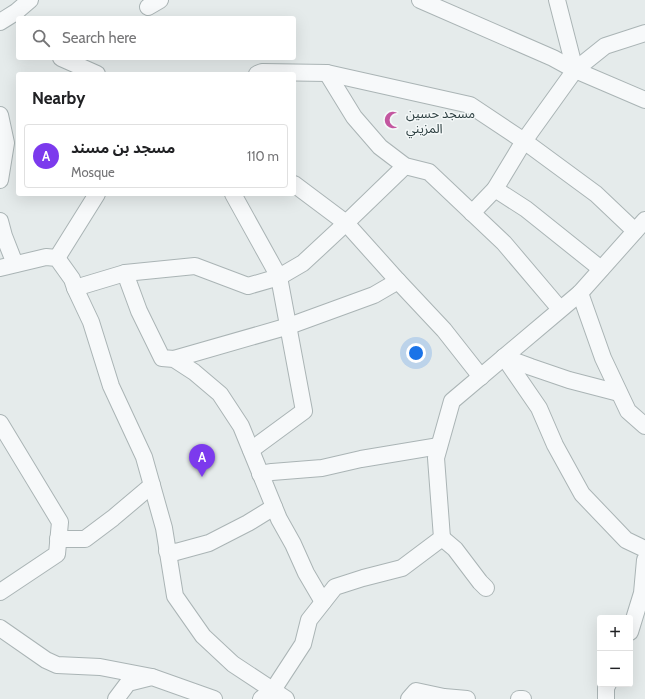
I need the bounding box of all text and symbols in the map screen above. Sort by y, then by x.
search box [16,16,296,60]
icon: search [30,27,52,49]
text: Search here [62,29,137,47]
text: Nearby [32,88,85,108]
place label: مسجد حسين المزيني [406,105,475,139]
mosque icon: مسجد حسين المزيني [383,110,403,130]
text: مسجد بن مسند [71,139,175,157]
text: A [42,148,50,164]
text: 110 m [247,148,279,164]
text: Mosque [71,164,115,180]
your location [406,343,426,363]
pin: A [189,444,215,477]
map controls [597,615,633,687]
button: + [597,615,633,651]
button: − [597,651,633,687]

